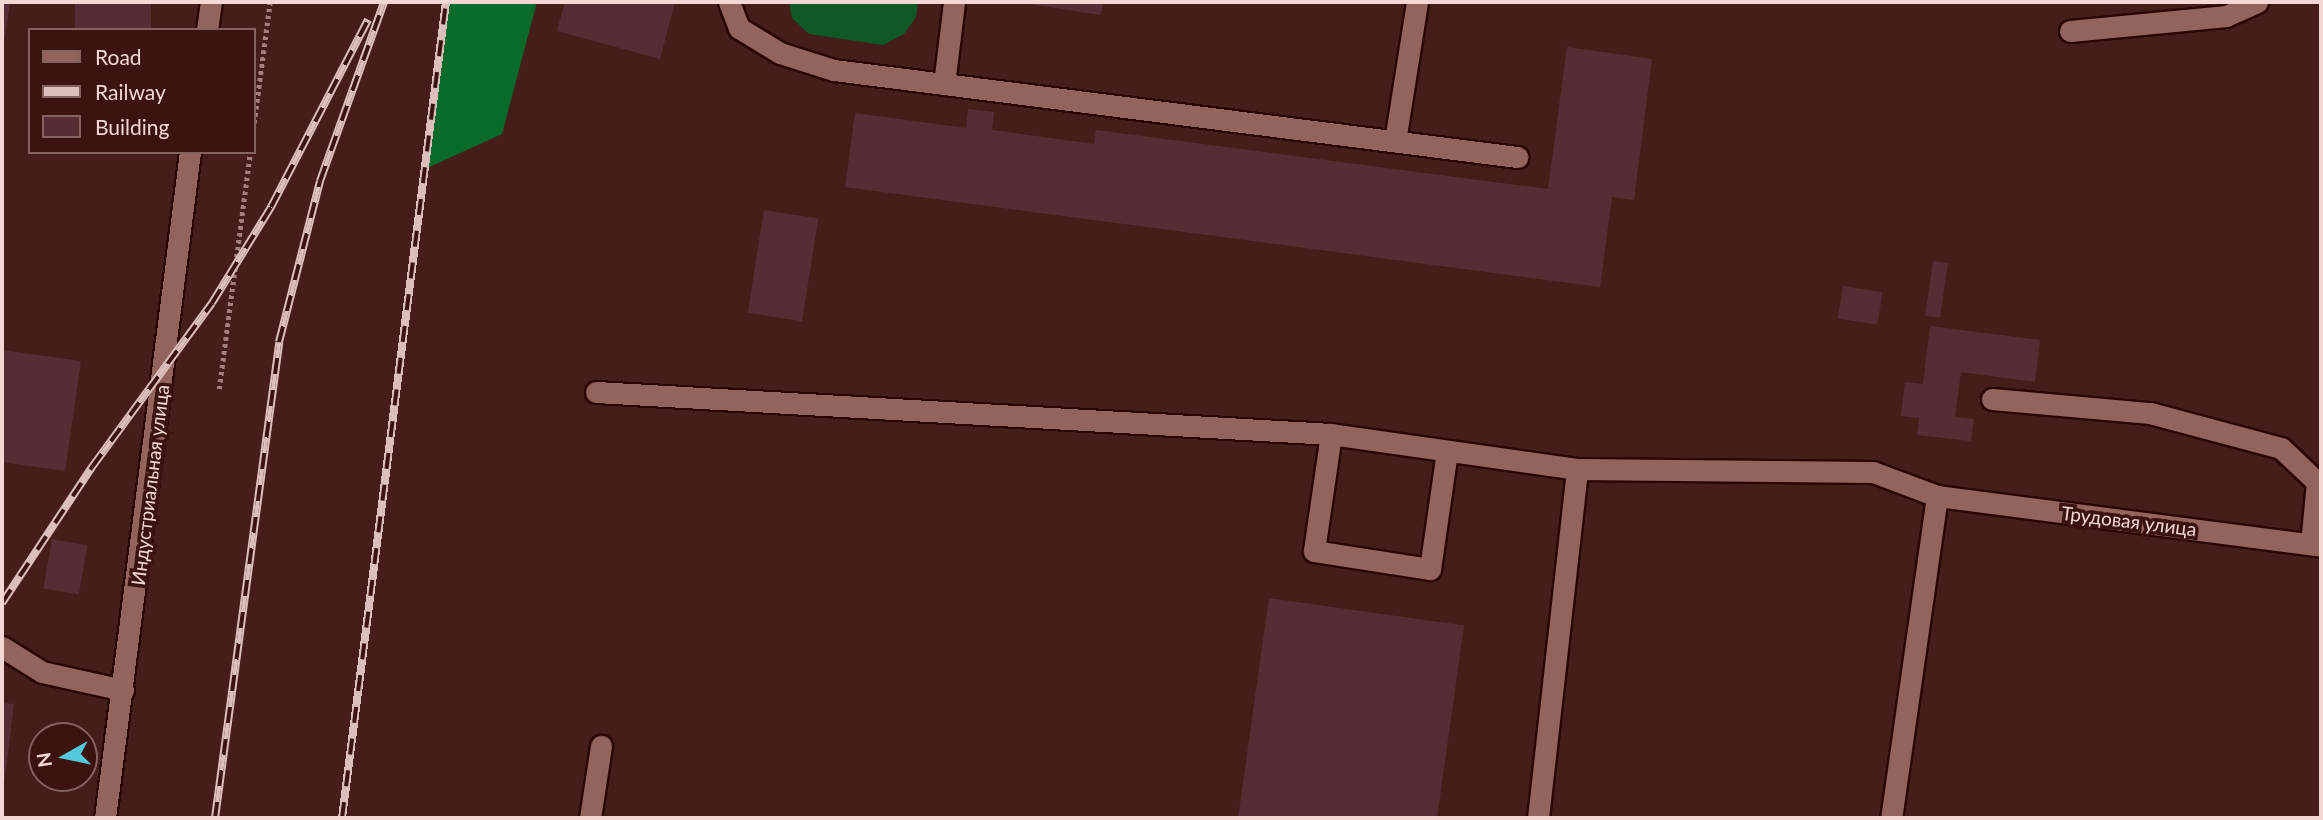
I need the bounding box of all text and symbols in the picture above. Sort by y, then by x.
legend [28,28,256,154]
text: Road [95,44,142,69]
text: Railway [95,79,166,104]
text: Building [95,114,170,139]
street label: Индустриальная улица [126,383,174,587]
street label: Трудовая улица [2060,501,2198,541]
north arrow [28,722,98,792]
text: N [31,751,56,769]

